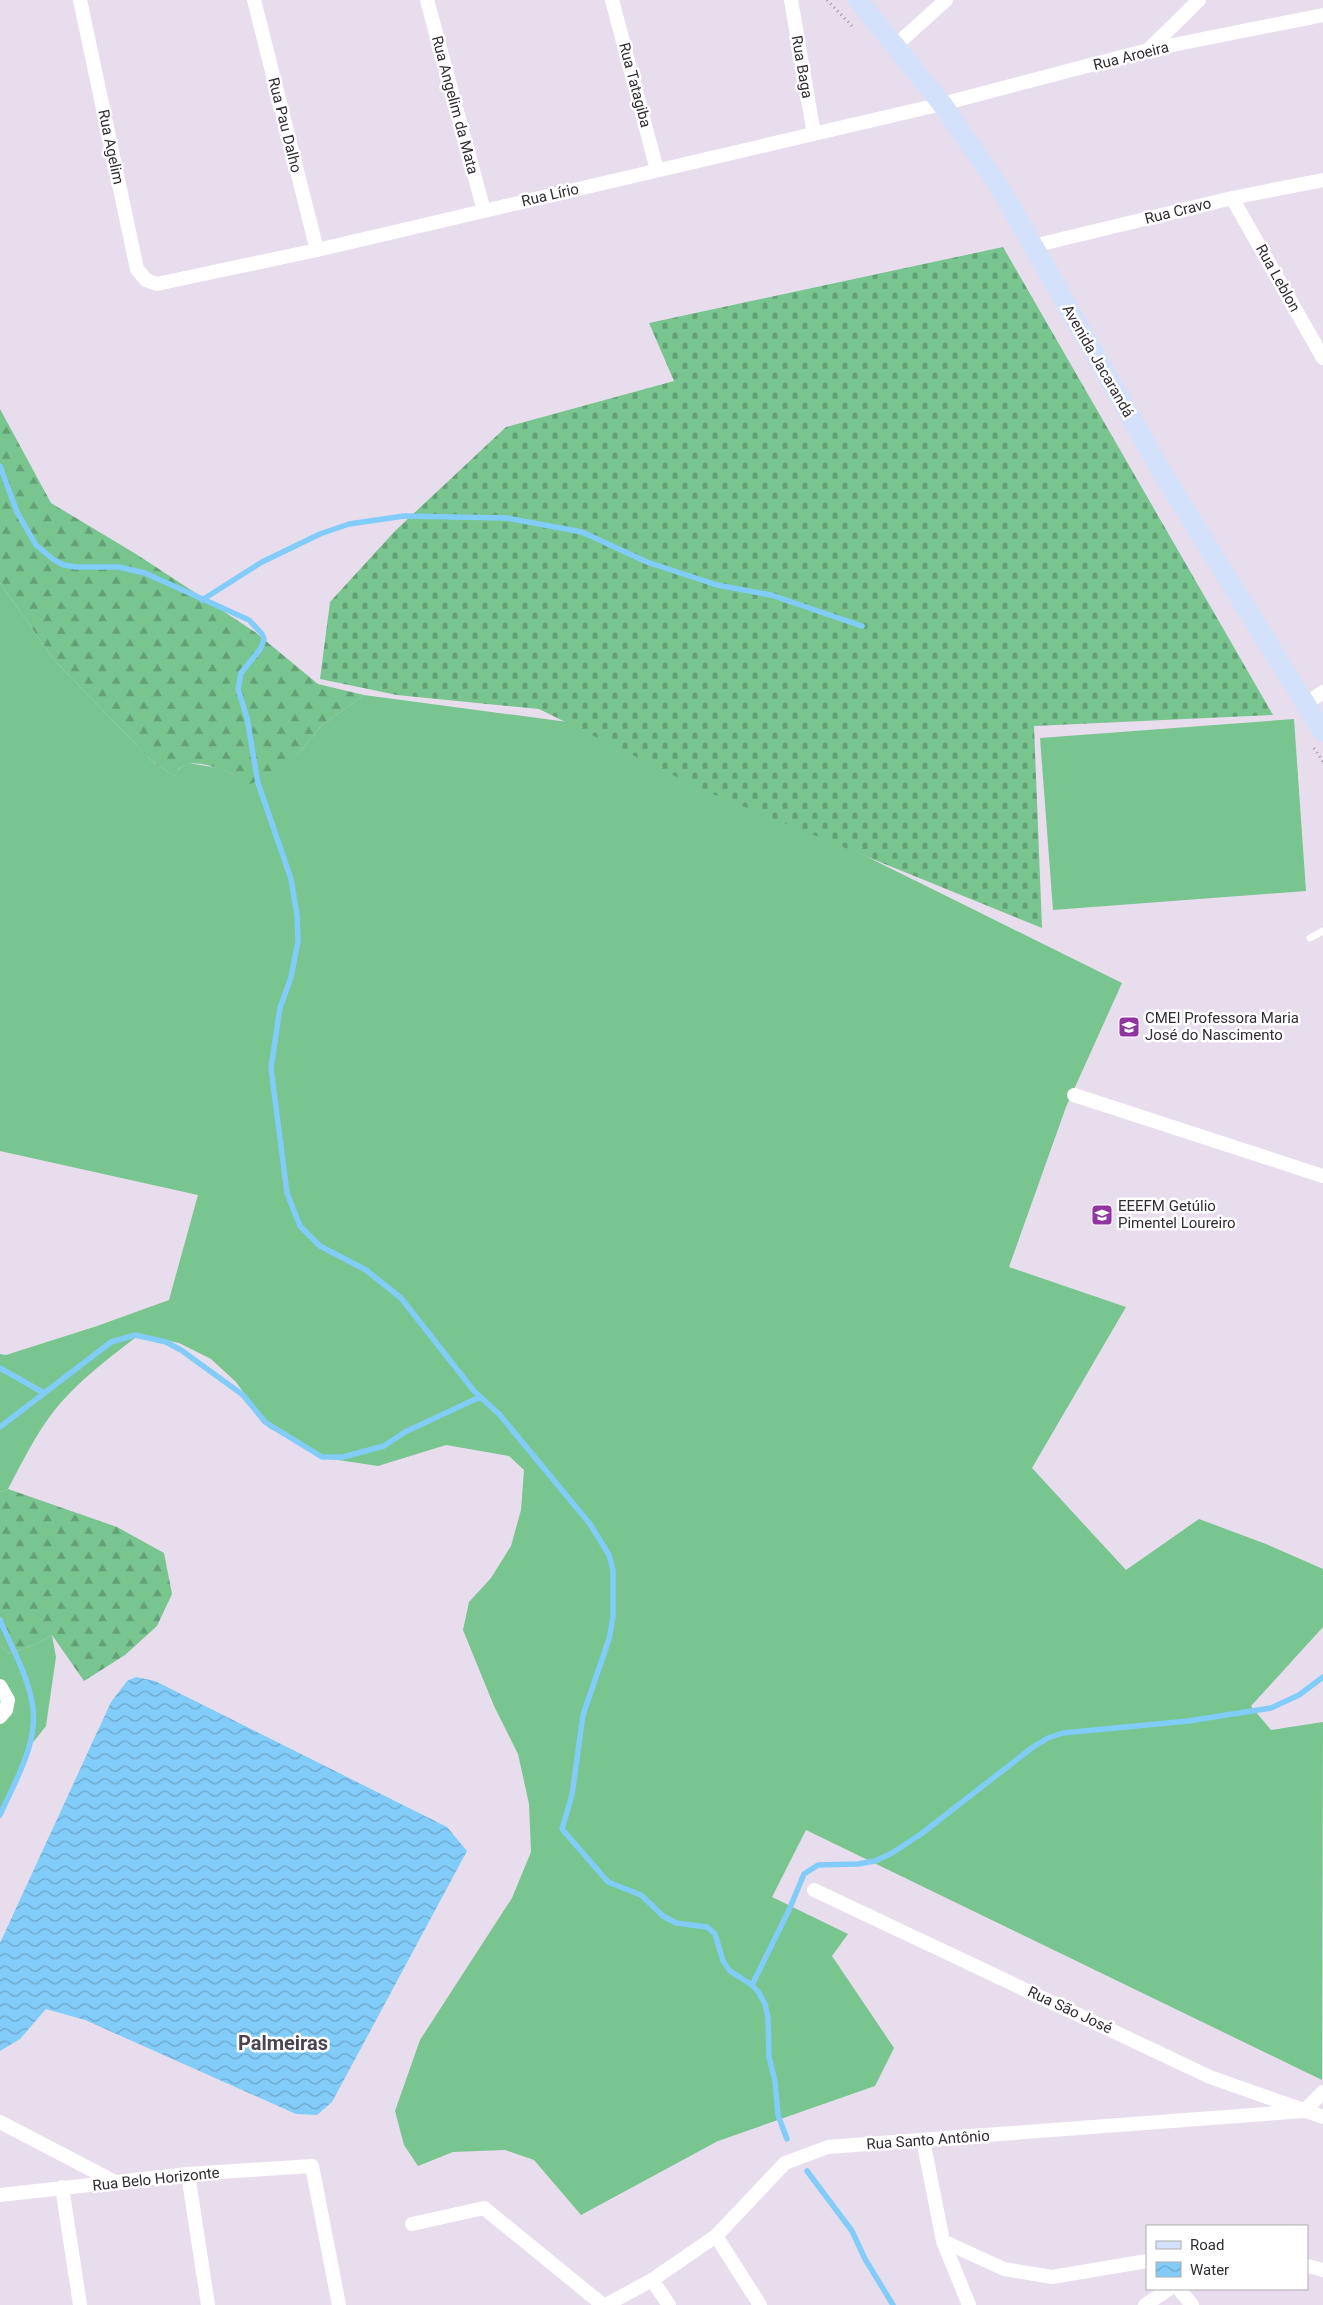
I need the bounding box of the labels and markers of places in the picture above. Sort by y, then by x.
place label: CMEI Professora Maria José do Nascimento [1145,1009,1299,1044]
school or university icon: CMEI Professora Maria José do Nascimento [1117,1015,1141,1039]
place label: EEEFM Getúlio Pimentel Loureiro [1118,1197,1236,1232]
school or university icon: EEEFM Getúlio Pimentel Loureiro [1090,1203,1114,1227]

